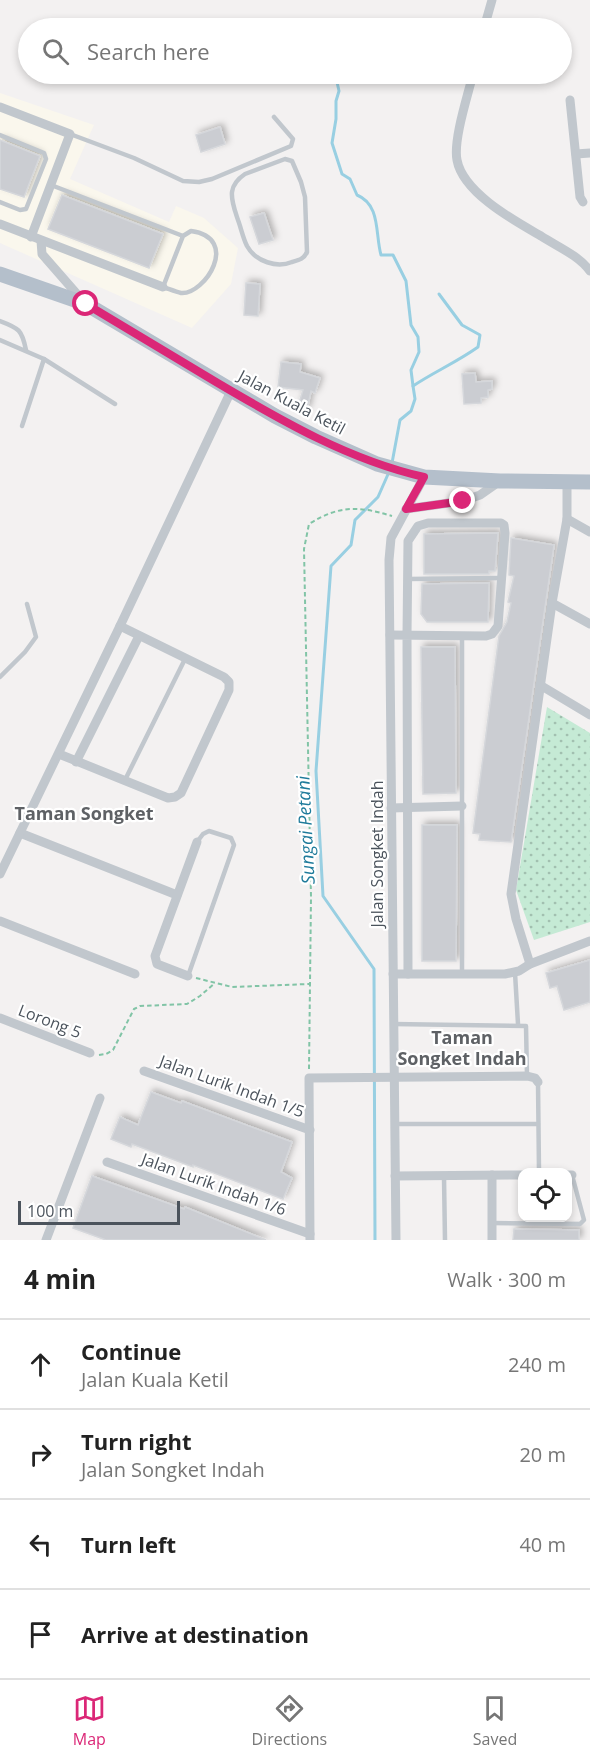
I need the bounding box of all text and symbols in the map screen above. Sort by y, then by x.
search box [18,18,572,84]
icon: search [39,35,72,68]
text: Search here [87,36,210,66]
route start [72,290,98,316]
street label: Jalan Kuala Ketil [233,364,349,439]
route end [449,487,475,513]
water label: Sungai Petani [290,775,320,885]
street label: Jalan Songket Indah [366,780,388,930]
district label: Taman Songket [14,801,154,825]
street label: Lorong 5 [15,999,85,1043]
district label: Taman Songket Indah [397,1025,527,1070]
street label: Jalan Lurik Indah 1/5 [155,1049,307,1122]
street label: Jalan Lurik Indah 1/6 [137,1147,289,1220]
map controls [518,1168,572,1222]
button: locate [518,1168,572,1222]
scale bar [18,1198,180,1226]
text: 100 m [27,1200,73,1222]
text: 4 min [24,1261,96,1297]
text: Walk · 300 m [447,1266,566,1293]
text: Continue [81,1336,181,1366]
icon: ahead [24,1348,57,1381]
text: 240 m [508,1351,566,1378]
text: Jalan Kuala Ketil [81,1366,229,1393]
text: Turn right [81,1426,192,1456]
icon: right [24,1438,57,1471]
text: 20 m [519,1441,566,1468]
text: Jalan Songket Indah [81,1456,265,1483]
icon: left [24,1528,57,1561]
text: Turn left [81,1529,176,1559]
text: 40 m [519,1531,566,1558]
icon: arrive [24,1618,57,1651]
text: Arrive at destination [81,1619,309,1649]
tab: Map [73,1692,106,1750]
tab: Directions [251,1692,327,1750]
tab: Saved [473,1692,517,1750]

